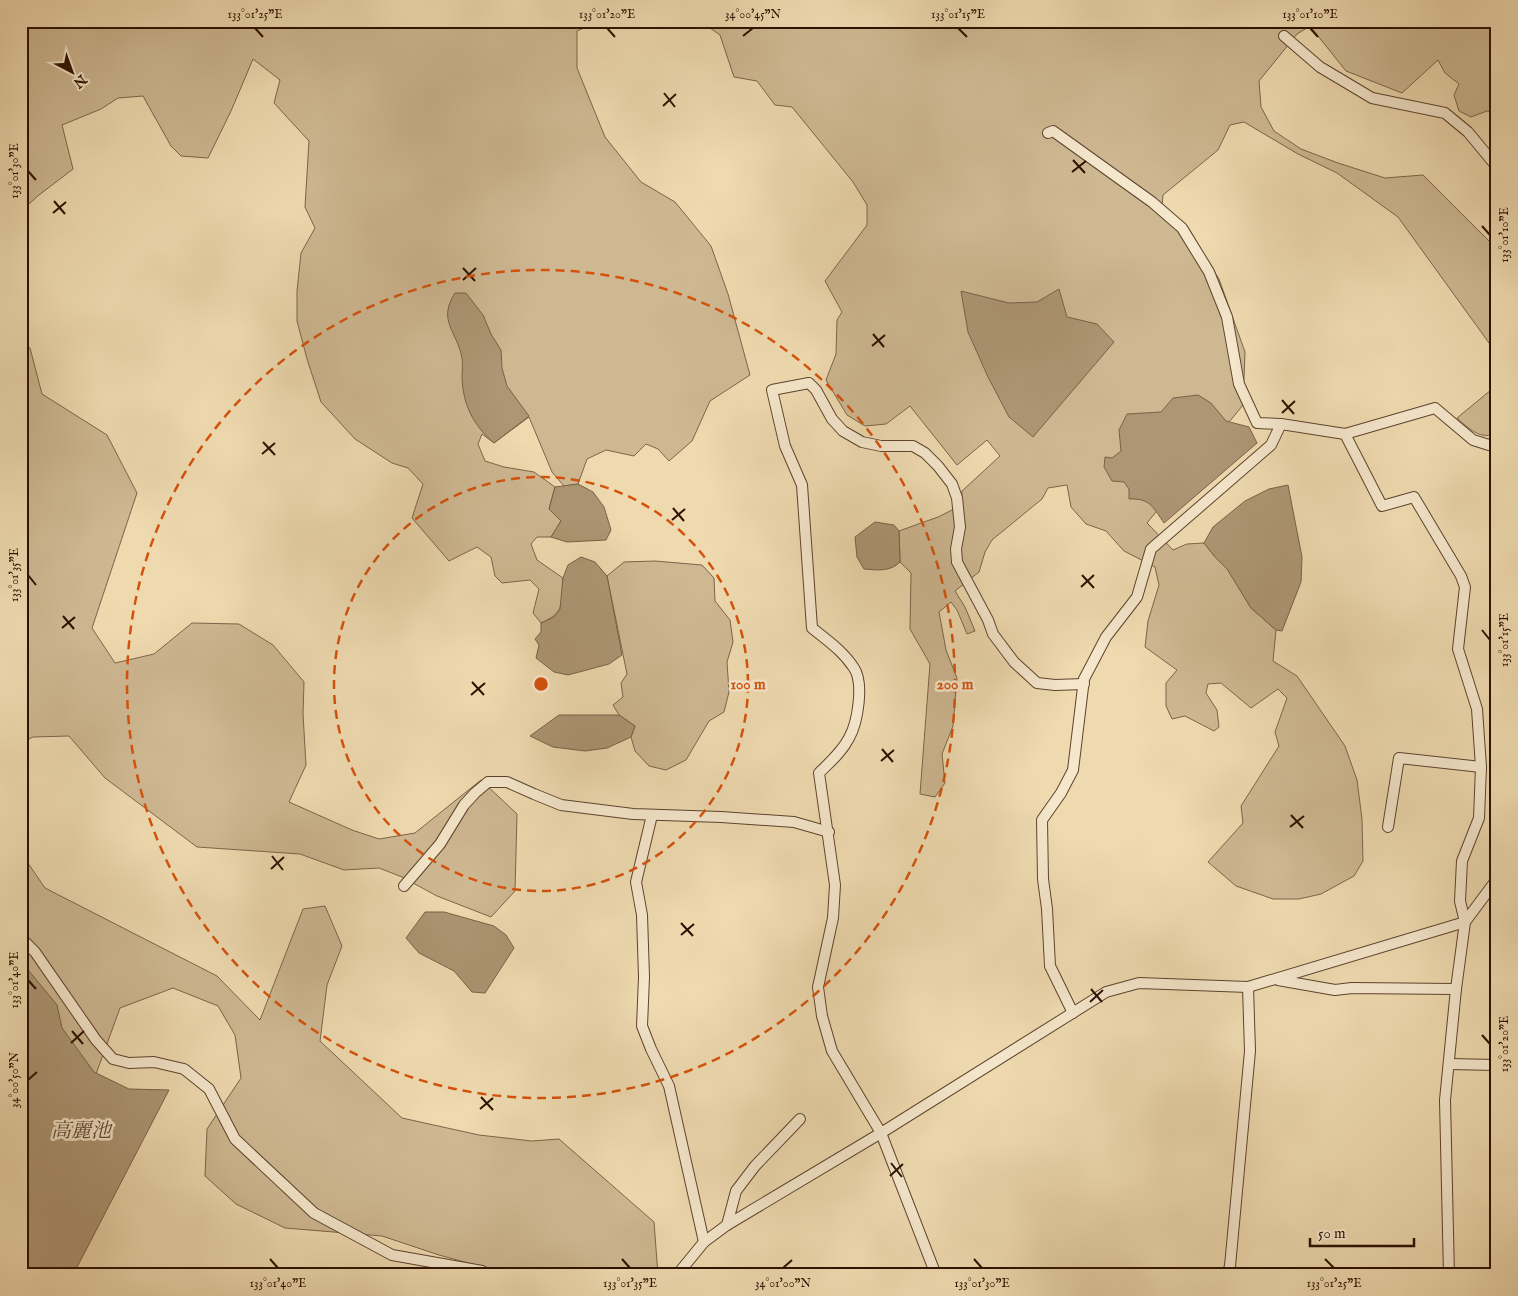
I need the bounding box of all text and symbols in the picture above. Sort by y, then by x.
text: 133°01'25"E [227,7,283,22]
text: 133°01'20"E [579,7,635,22]
text: 34°00'45"N [725,7,782,22]
text: 133°01'15"E [931,7,985,22]
text: 133°01'10"E [1282,7,1338,22]
north arrow [48,48,98,98]
text: N [69,70,91,92]
text: 133°01'30"E [7,143,22,199]
text: 133°01'10"E [1497,207,1512,263]
text: 133°01'35"E [7,548,22,602]
text: 133°01'15"E [1497,613,1512,667]
centre of rings [532,675,550,693]
text: 100 m [730,675,766,694]
text: 200 m [937,675,974,694]
text: 133°01'40"E [7,952,22,1008]
text: 133°01'20"E [1497,1016,1512,1072]
text: 34°00'50"N [7,1051,22,1108]
water label: 高麗池 [51,1119,113,1144]
scale bar [1310,1216,1414,1248]
text: 50 m [1318,1224,1346,1243]
text: 133°01'40"E [250,1276,306,1291]
text: 133°01'35"E [603,1276,657,1291]
text: 34°01'00"N [755,1276,812,1291]
text: 133°01'30"E [954,1276,1010,1291]
text: 133°01'25"E [1306,1276,1362,1291]

